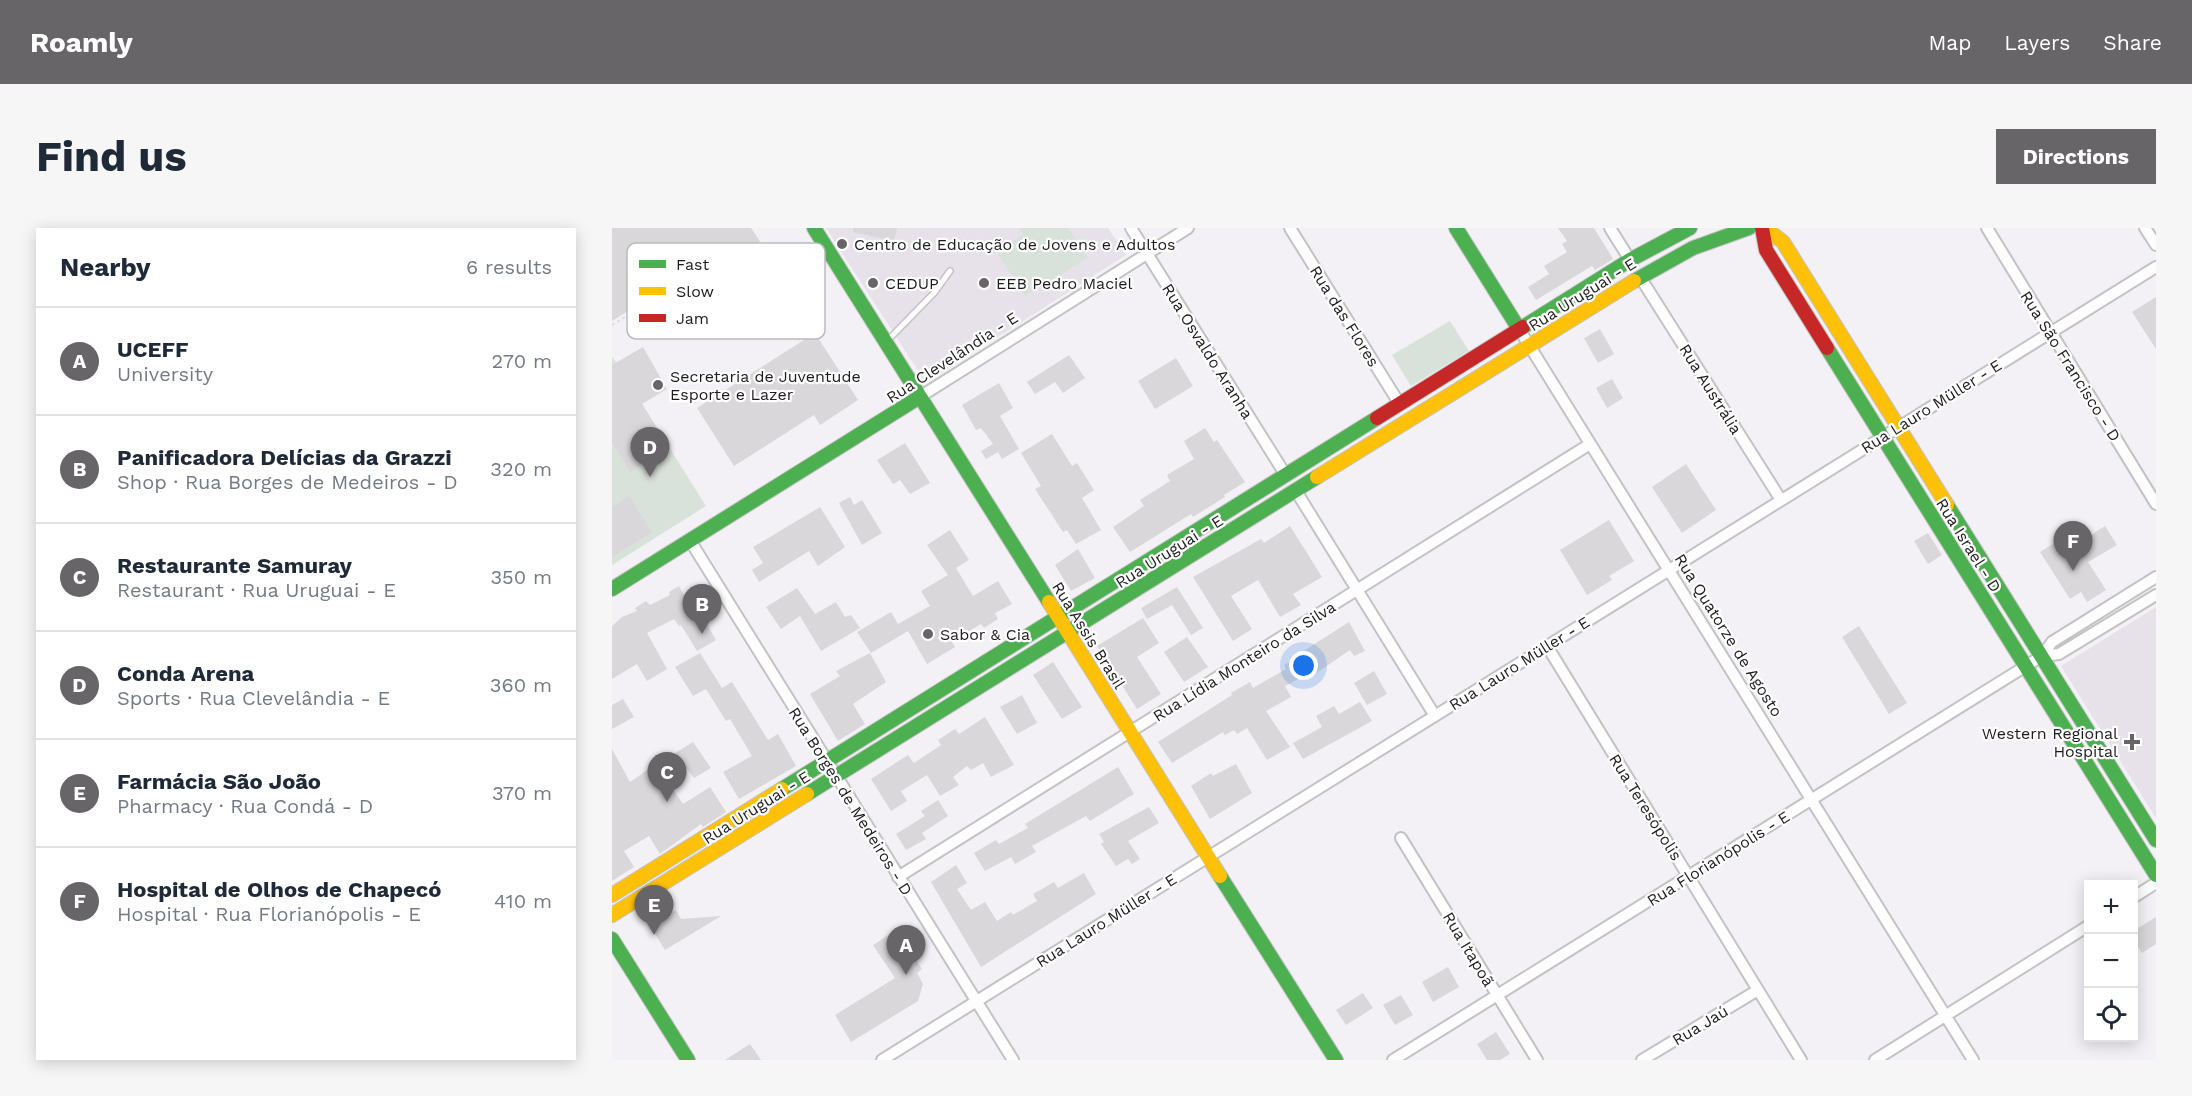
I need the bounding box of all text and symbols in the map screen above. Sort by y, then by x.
text: Roamly [30,26,133,59]
text: Map [1928,30,1971,55]
text: Layers [2004,30,2070,55]
text: Share [2103,30,2162,55]
button: Directions [1996,129,2156,184]
text: Find us [36,132,187,181]
place label: Centro de Educação de Jovens e Adultos [854,235,1176,254]
marker: Centro de Educação de Jovens e Adultos [835,237,849,251]
legend [627,243,825,339]
text: Nearby [60,252,151,282]
street label: Rua Uruguai - E [1525,254,1640,335]
text: 6 results [466,255,552,279]
text: Fast [676,255,709,274]
street label: Rua das Flores [1306,262,1383,370]
place label: CEDUP [885,274,939,293]
place label: EEB Pedro Maciel [996,274,1133,293]
marker: CEDUP [866,276,880,290]
marker: EEB Pedro Maciel [977,276,991,290]
street label: Rua Osvaldo Aranha [1158,280,1257,422]
text: Slow [676,282,714,301]
street label: Rua São Francisco - D [2016,288,2125,445]
street label: Rua Clevelândia - E [883,308,1022,407]
text: Jam [676,309,709,328]
text: UCEFF [117,337,188,362]
street label: Rua Austrália [1675,341,1746,438]
text: A [73,349,86,373]
text: 270 m [492,349,552,373]
street label: Rua Lauro Müller - E [1857,355,2005,457]
text: University [117,362,213,386]
place label: Secretaria de Juventude Esporte e Lazer [670,367,861,404]
marker: Secretaria de Juventude Esporte e Lazer [651,378,665,392]
pin: D [630,428,669,477]
text: Panificadora Delícias da Grazzi [117,445,452,470]
text: B [73,457,86,481]
text: 320 m [490,457,552,481]
text: Shop · Rua Borges de Medeiros - D [117,470,458,494]
street label: Rua Israel - D [1932,495,2005,596]
street label: Rua Uruguai - E [1112,511,1227,592]
pin: F [2054,522,2092,571]
street label: Rua Quatorze de Agosto [1671,550,1787,720]
text: Restaurante Samuray [117,553,352,578]
text: C [73,565,86,589]
text: 350 m [490,565,552,589]
text: Restaurant · Rua Uruguai - E [117,578,396,602]
street label: Rua Assis Brasil [1048,578,1129,692]
pin: B [682,584,722,634]
street label: Rua Lídia Monteiro da Silva [1150,597,1339,726]
street label: Rua Lauro Müller - E [1445,612,1593,714]
place label: Sabor & Cia [940,625,1030,644]
marker: Sabor & Cia [921,627,935,641]
your location [1289,651,1318,680]
text: Conda Arena [117,661,254,686]
text: D [72,673,87,697]
text: 360 m [490,673,552,697]
text: Sports · Rua Clevelândia - E [117,686,390,710]
street label: Rua Borges de Medeiros - D [785,704,916,899]
place label: Western Regional Hospital [1982,724,2118,761]
marker: Western Regional Hospital [2123,733,2141,751]
street label: Rua Teresópolis [1605,751,1686,864]
pin: C [648,752,686,802]
street label: Rua Uruguai - E [699,767,814,848]
text: Farmácia São João [117,769,321,794]
text: E [73,781,86,805]
text: 370 m [492,781,552,805]
text: Pharmacy · Rua Condá - D [117,794,373,818]
street label: Rua Florianópolis - E [1643,807,1793,910]
street label: Rua Lauro Müller - E [1032,869,1180,971]
text: Hospital de Olhos de Chapecó [117,877,442,902]
map controls [2084,880,2138,1042]
button: + [2084,880,2138,934]
pin: E [634,886,674,935]
text: F [73,889,86,913]
text: 410 m [494,889,552,913]
text: Hospital · Rua Florianópolis - E [117,902,421,926]
street label: Rua Itapoã [1439,909,1498,990]
pin: A [886,926,926,975]
button: − [2084,934,2138,988]
button: locate [2084,988,2138,1042]
street label: Rua Jaú [1669,1001,1732,1049]

